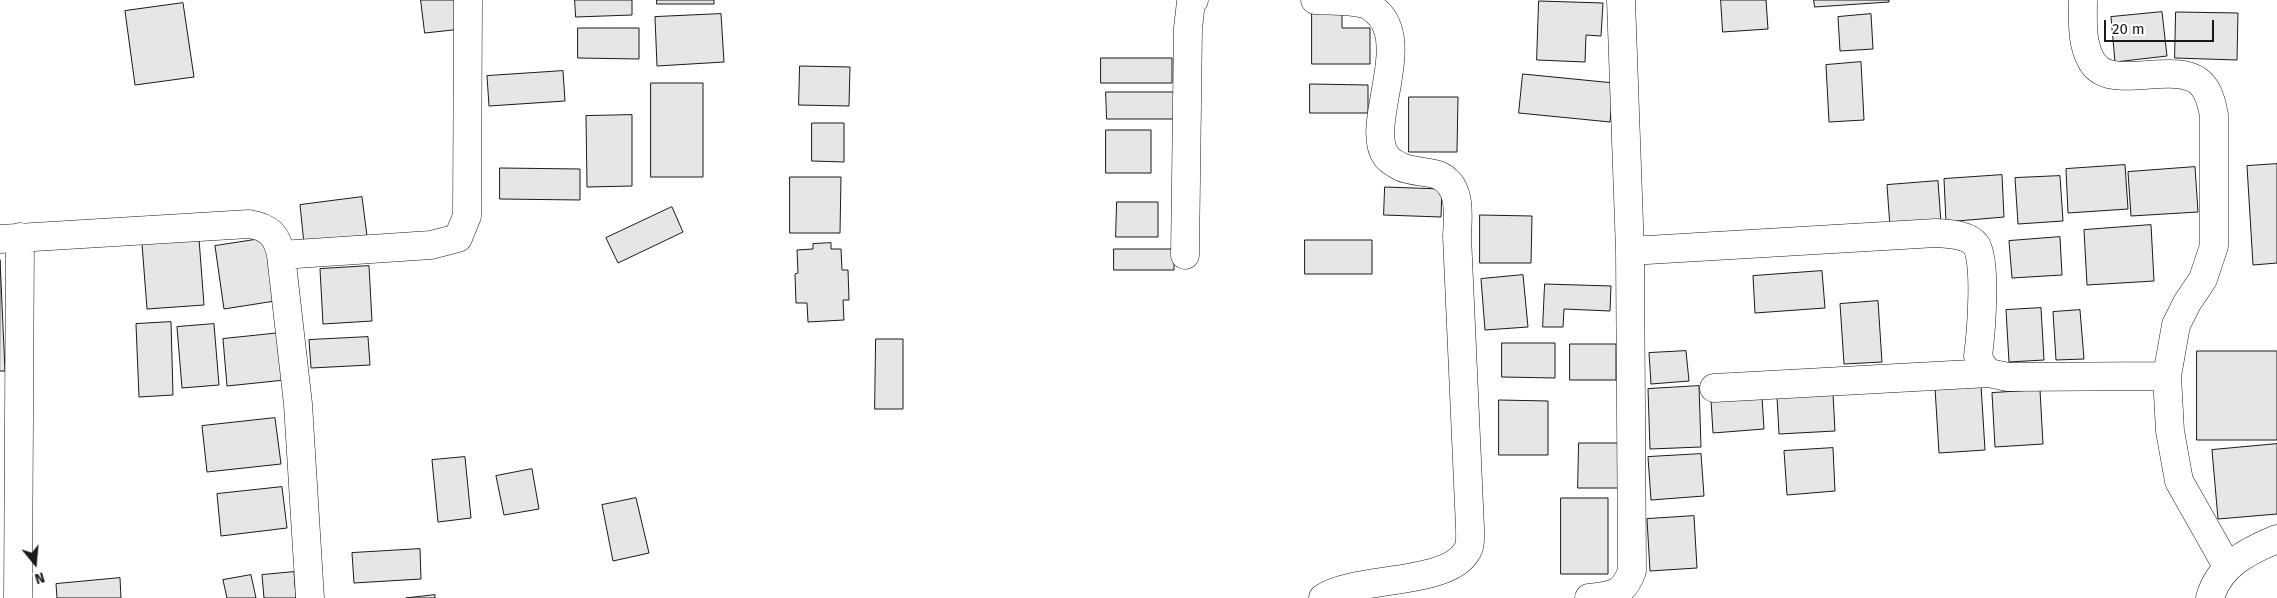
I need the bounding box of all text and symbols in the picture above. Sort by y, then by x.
scale bar [2107,10,2217,42]
text: 20 m [2112,20,2145,38]
north arrow [10,538,60,588]
text: N [33,568,46,587]

